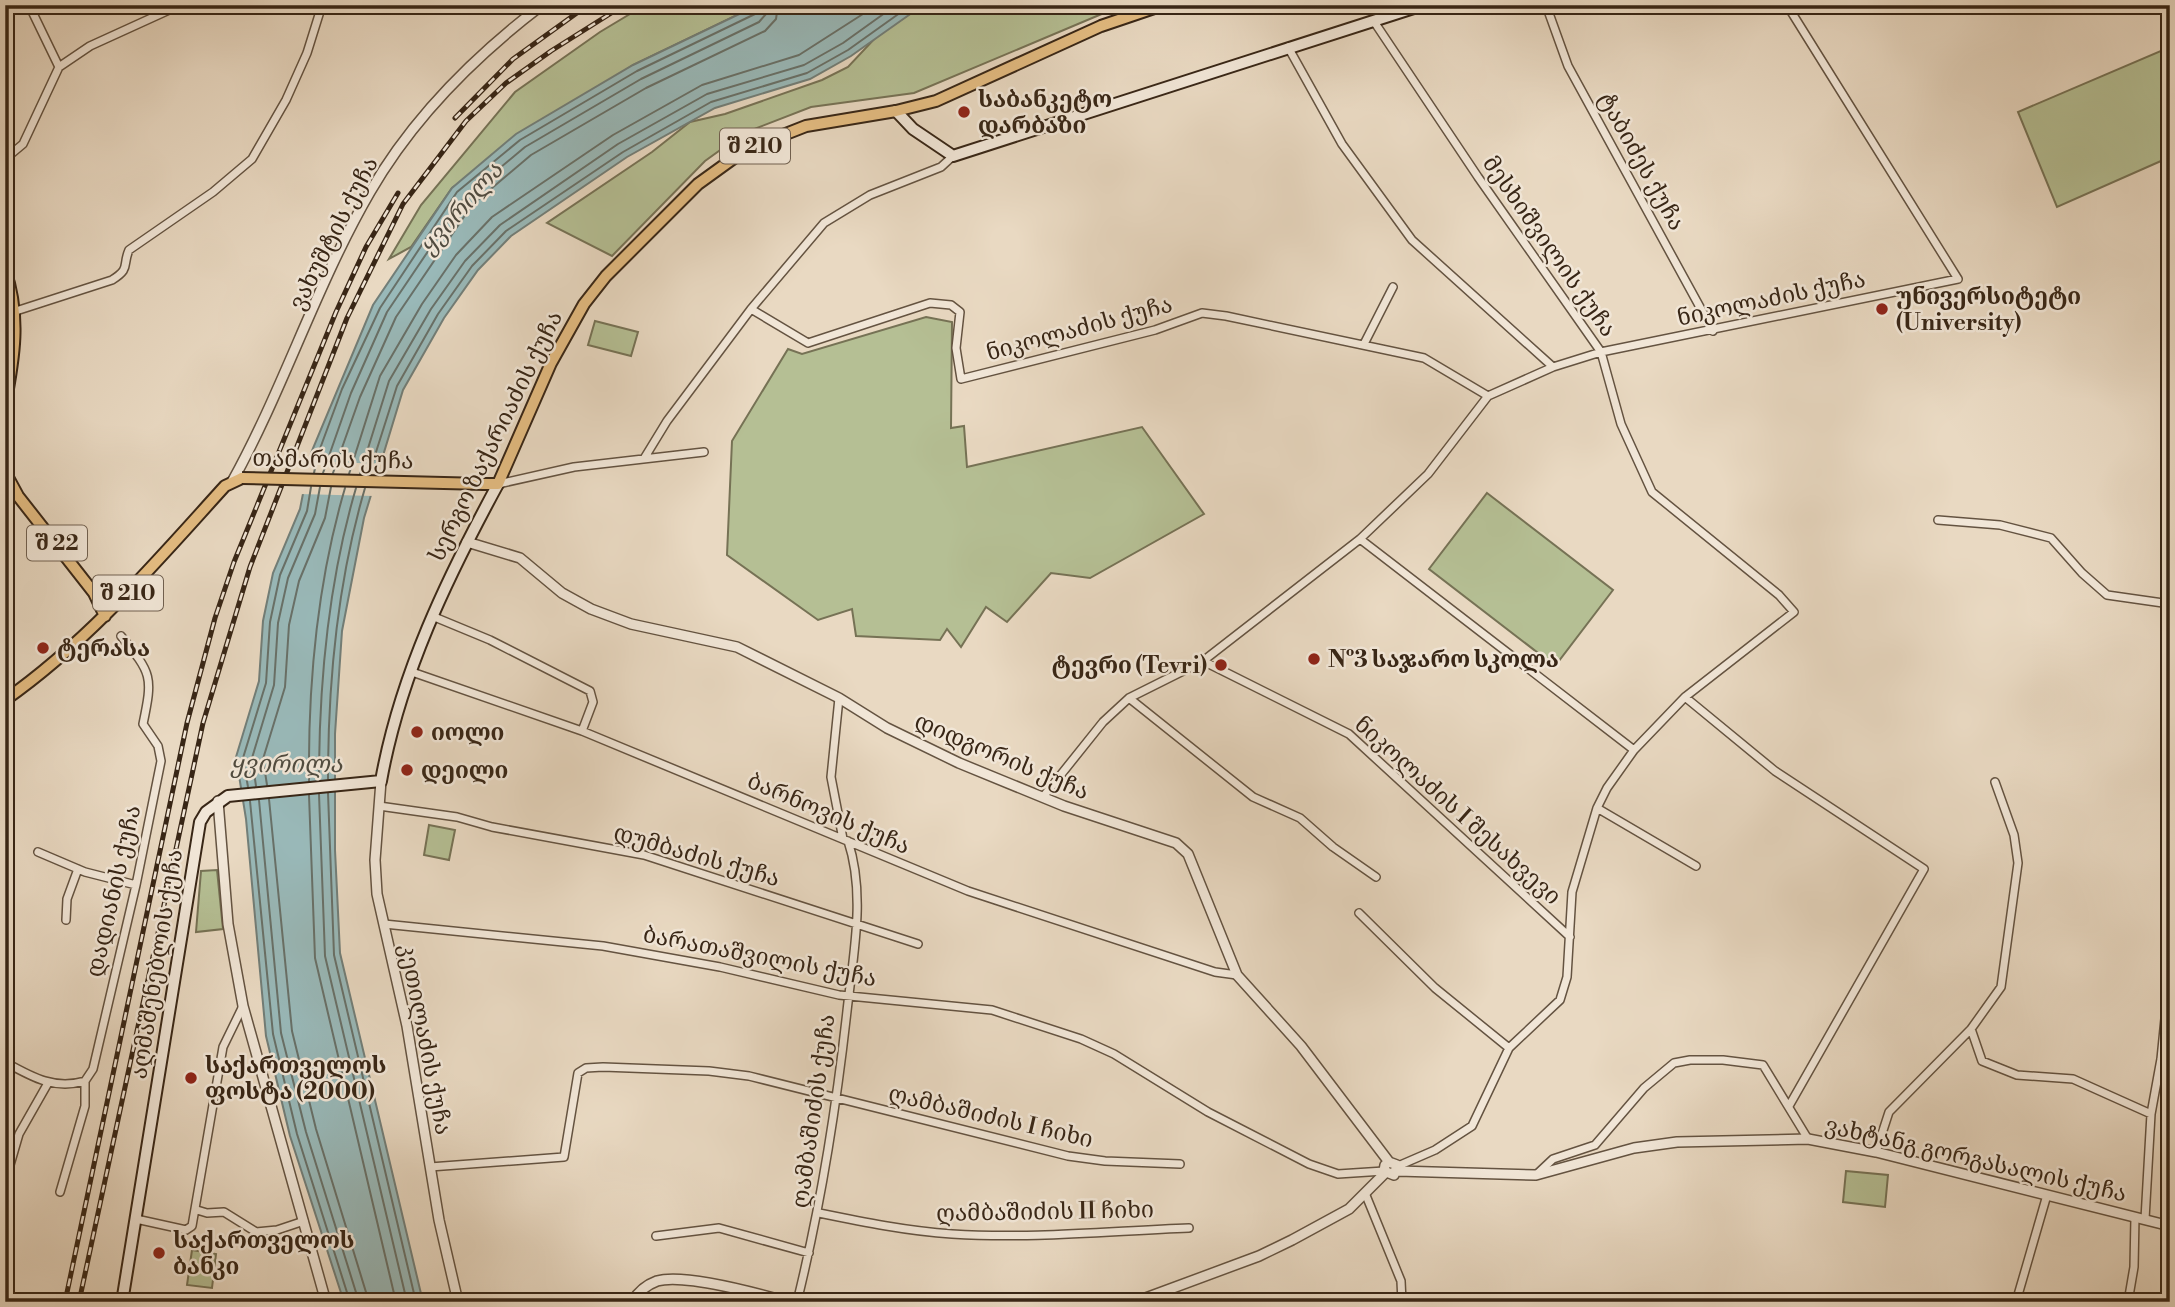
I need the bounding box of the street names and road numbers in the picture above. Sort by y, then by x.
street label: ტაბიძეს ქუჩა [1592,88,1691,235]
road number: შ 210 [720,128,790,164]
street label: მესხიშვილის ქუჩა [1476,151,1622,342]
street label: ვახუშტის ქუჩა [283,152,384,315]
street label: ნიკოლაძის ქუჩა [1674,265,1868,333]
street label: ნიკოლაძის ქუჩა [983,291,1176,367]
street label: სერგო ზაქარიაძის ქუჩა [423,307,569,566]
street label: თამარის ქუჩა [252,445,414,475]
road number: შ 22 [27,526,87,560]
road number: შ 210 [93,576,163,610]
street label: დიდგორის ქუჩა [910,708,1093,806]
street label: ნიკოლაძის I შესახვევი [1348,711,1566,911]
street label: ბარნოვის ქუჩა [743,767,914,861]
street label: დადიანის ქუჩა [81,803,147,980]
street label: დუმბაძის ქუჩა [610,819,783,893]
street label: აღმაშენებლის ქუჩა [125,847,189,1081]
street label: ბარათაშვილის ქუჩა [641,921,879,993]
street label: კეთილაძის ქუჩა [393,941,457,1137]
street label: ღამბაშიძის ქუჩა [787,1012,841,1210]
street label: ღამბაშიძის I ჩიხი [886,1080,1096,1154]
street label: ვახტანგ გორგასალის ქუჩა [1822,1112,2129,1208]
street label: ღამბაშიძის II ჩიხი [936,1196,1154,1228]

